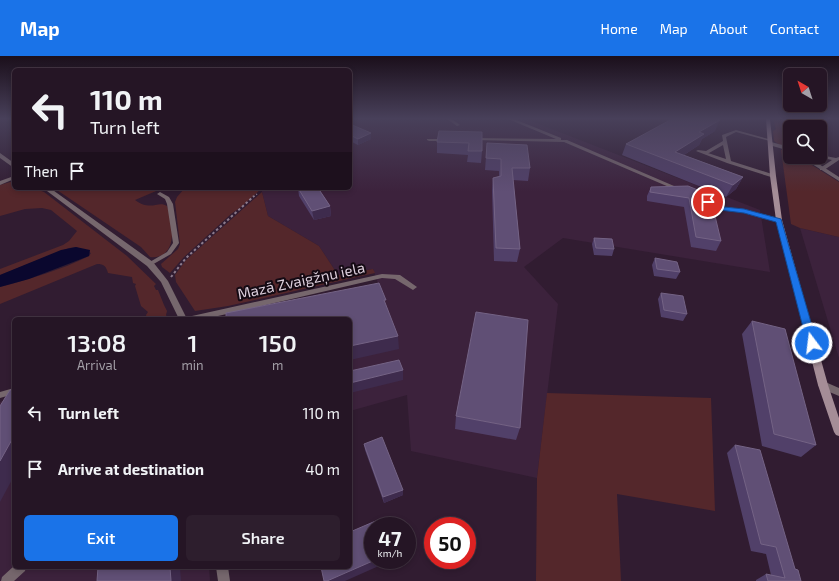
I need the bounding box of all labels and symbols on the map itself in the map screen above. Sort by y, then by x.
north arrow [783,68,827,112]
pin [691,185,725,219]
street label: Mazā Zvaigžņu iela [236,258,367,304]
position arrow [791,322,833,364]
speed limit sign: 50 [424,517,476,569]

